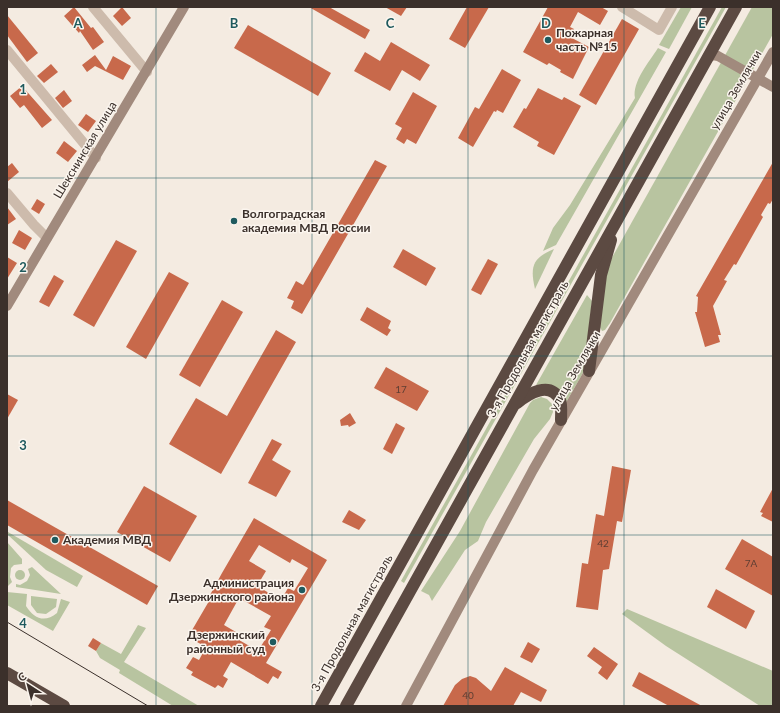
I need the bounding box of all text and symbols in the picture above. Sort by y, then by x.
text: A [72,15,83,31]
text: B [230,15,239,31]
text: C [386,15,395,31]
text: D [541,15,551,31]
text: E [698,15,706,31]
place label: Пожарная часть №15 [556,25,617,54]
marker: Пожарная часть №15 [543,35,553,45]
street label: улица Землячки [707,47,765,132]
text: 1 [19,81,27,97]
street label: Шекснинская улица [50,98,120,201]
place label: Волгоградская академия МВД России [242,206,371,235]
marker: Волгоградская академия МВД России [229,216,239,226]
text: 2 [19,259,27,275]
street label: 3-я Продольная магистраль [484,277,572,420]
street label: улица Землячки [546,328,604,413]
house number: 17 [395,383,407,395]
text: 3 [19,437,27,453]
place label: Академия МВД [62,532,152,547]
marker: Академия МВД [50,535,60,545]
house number: 42 [597,537,609,549]
street label: 3-я Продольная магистраль [308,551,396,694]
house number: 7А [745,557,758,569]
place label: Администрация Дзержинского района [169,575,294,604]
marker: Администрация Дзержинского района [297,585,307,595]
text: 4 [19,615,27,631]
place label: Дзержинский районный суд [187,627,265,656]
marker: Дзержинский районный суд [268,637,278,647]
north arrow [8,665,48,705]
text: С [15,669,29,684]
house number: 40 [462,689,474,701]

